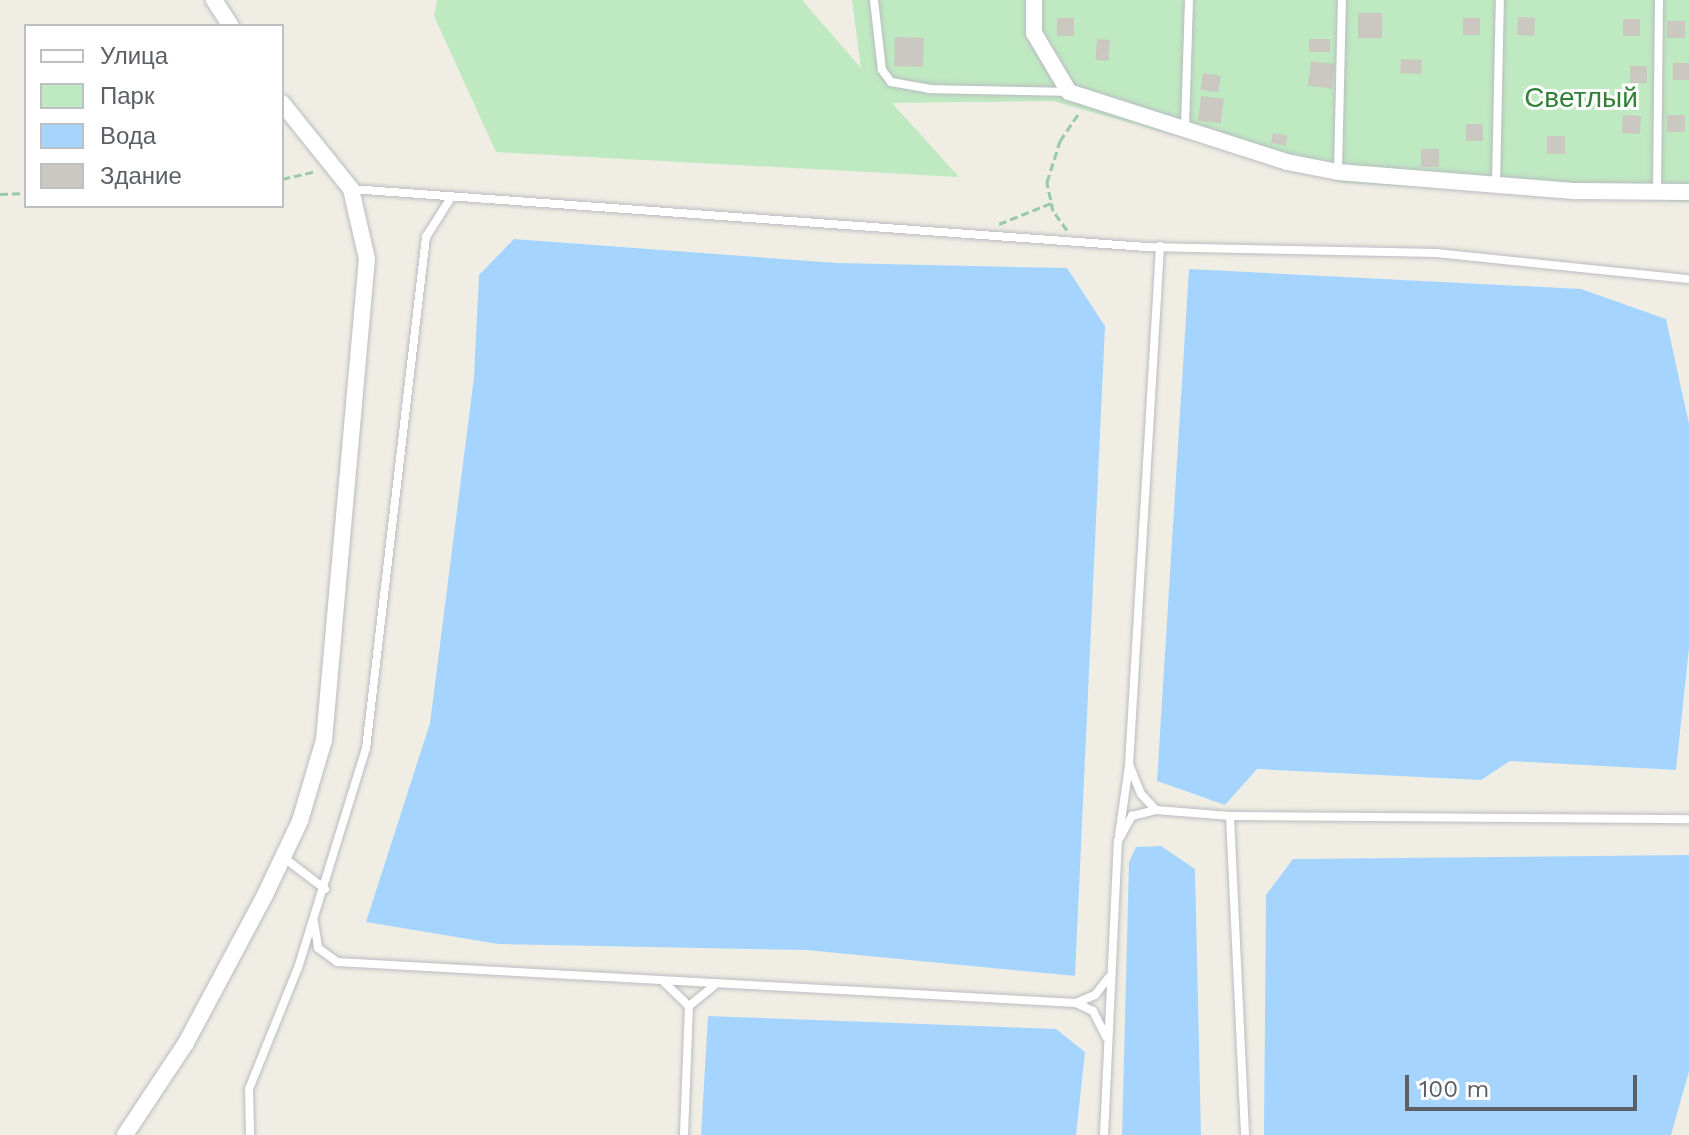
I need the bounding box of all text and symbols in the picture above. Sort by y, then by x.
legend [24,24,284,208]
text: Улица [100,42,168,70]
park label: Светлый [1524,81,1638,115]
text: Парк [100,82,154,110]
text: Вода [100,122,156,150]
text: Здание [100,162,182,190]
scale bar [1409,1059,1641,1109]
text: 100 m [1419,1075,1489,1103]

